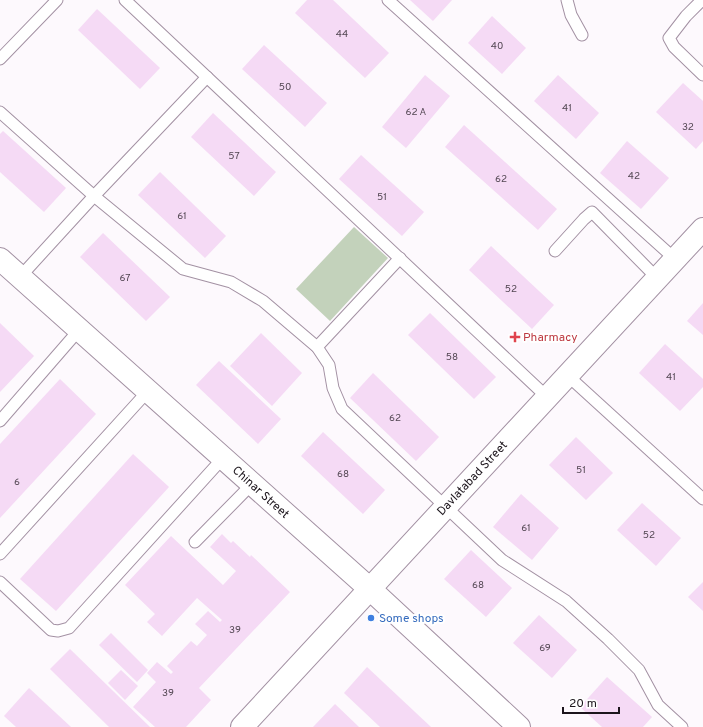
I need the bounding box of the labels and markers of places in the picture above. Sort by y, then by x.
place label: Pharmacy [523,330,578,346]
marker: Pharmacy [510,332,520,342]
place label: Some shops [379,611,444,627]
marker: Some shops [366,613,376,623]

